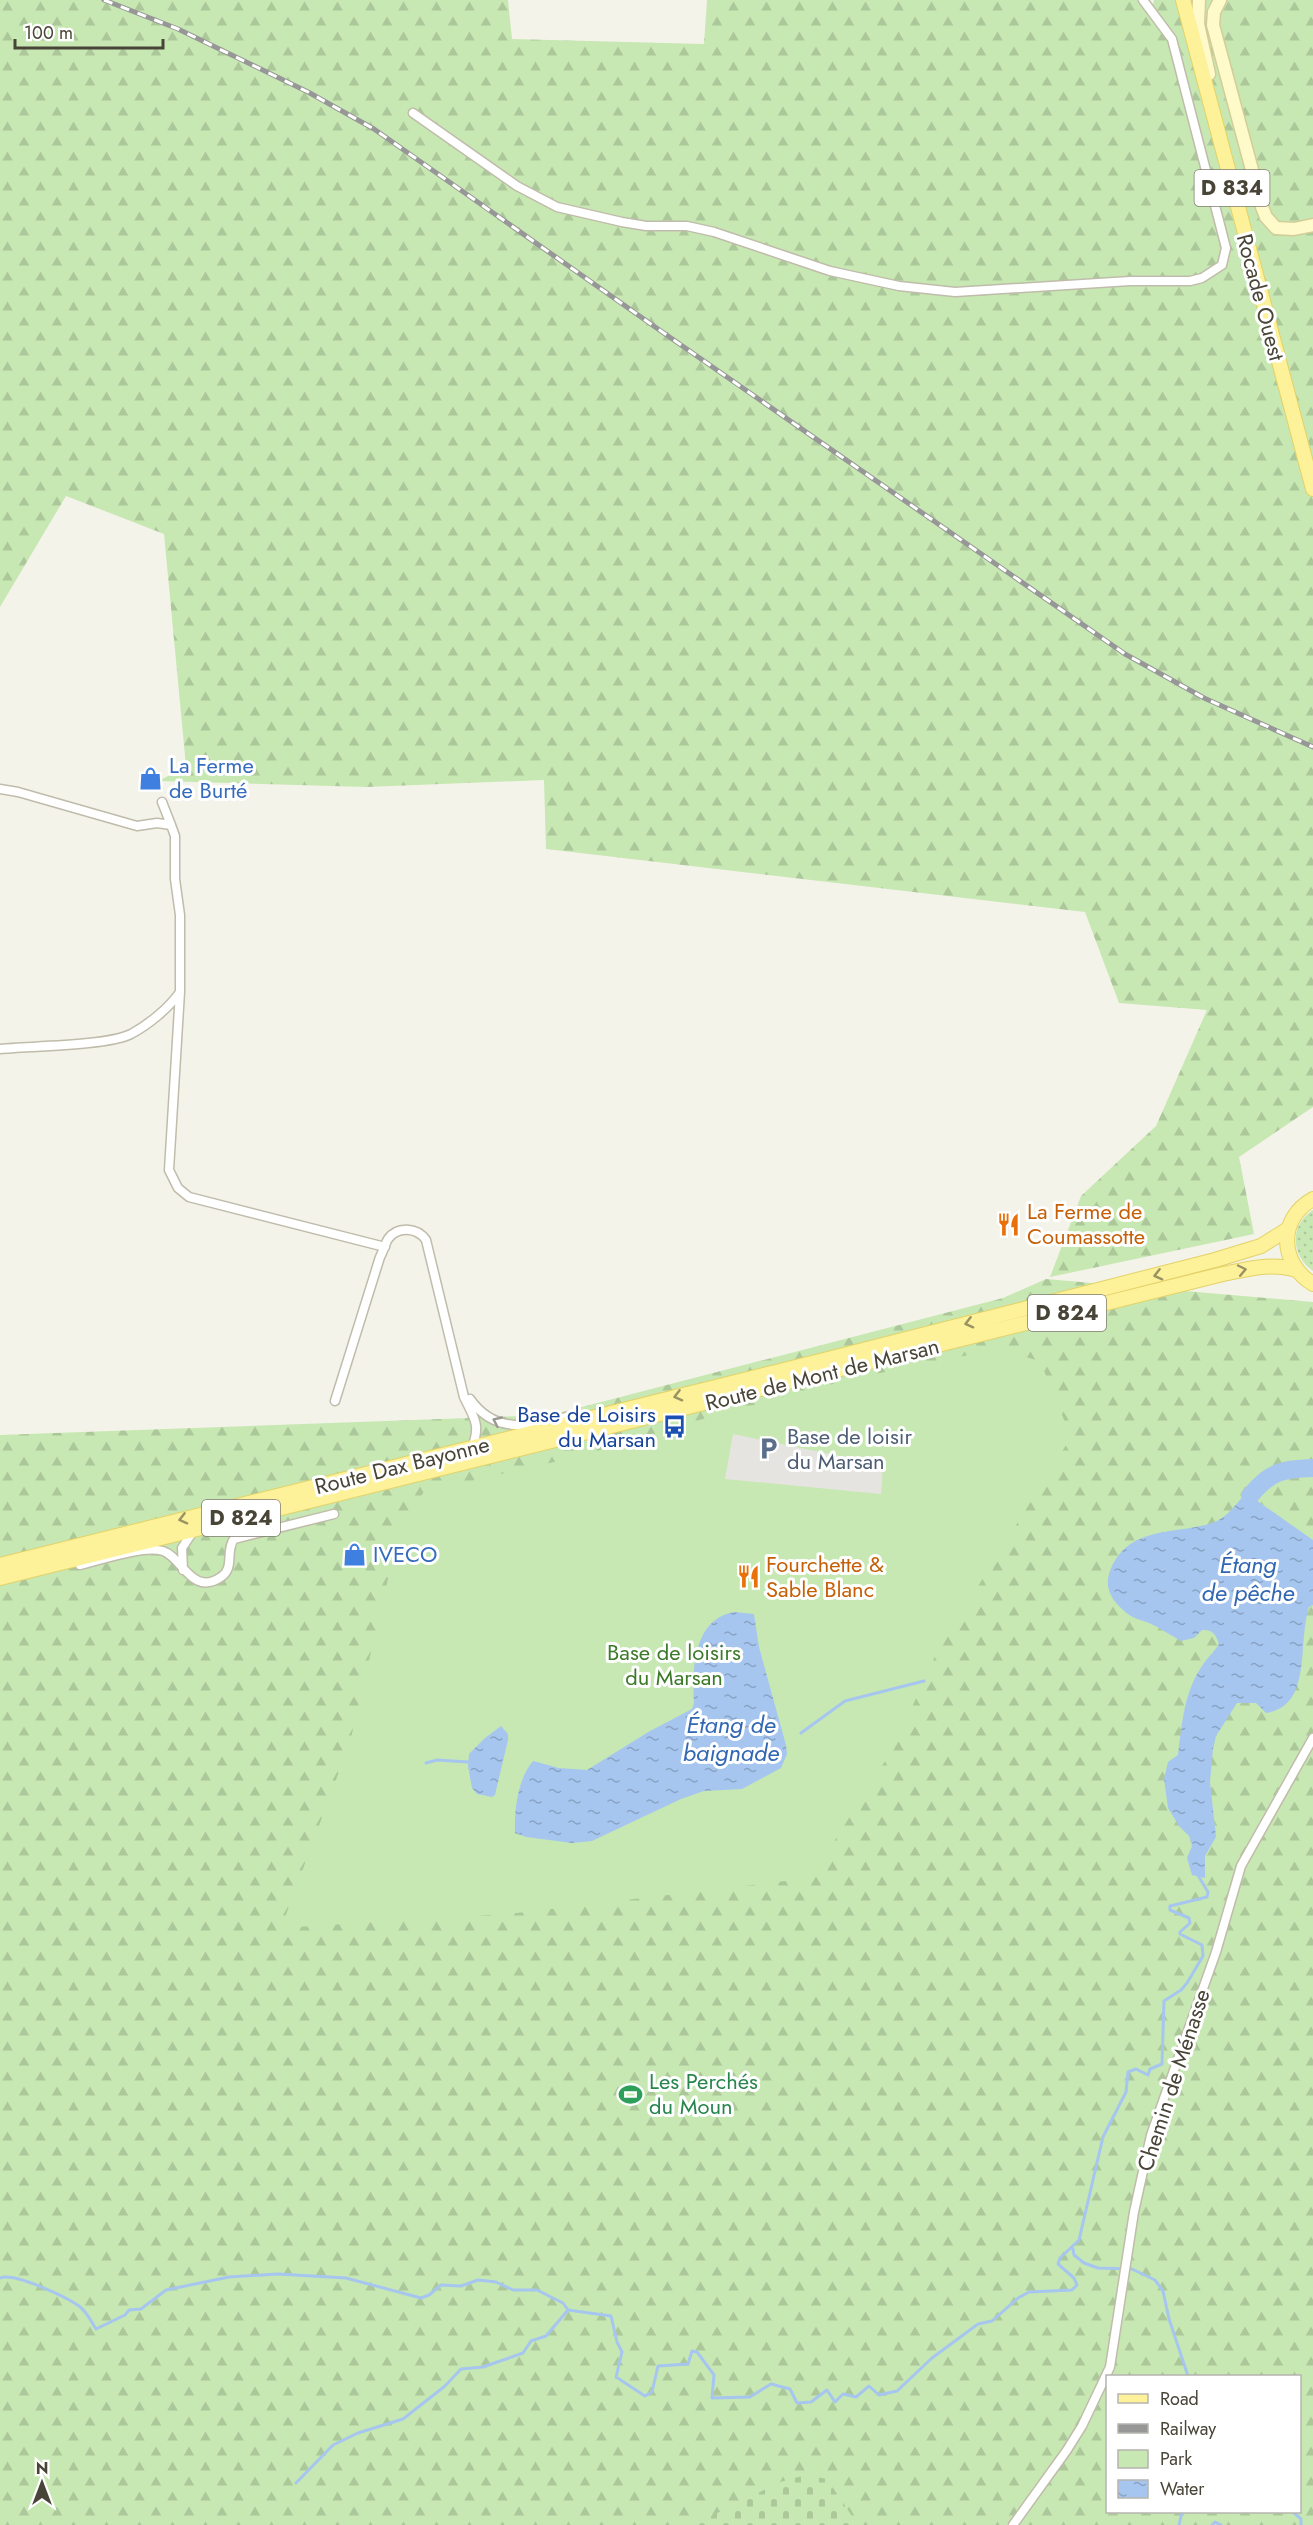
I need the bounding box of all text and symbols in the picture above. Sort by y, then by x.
scale bar [15,12,164,50]
text: 100 m [24,20,73,46]
road number: D 834 [1194,170,1270,206]
street label: Rocade Ouest [1229,230,1294,365]
place label: La Ferme de Burté [169,749,254,806]
shop icon: La Ferme de Burté [138,765,164,791]
place label: La Ferme de Coumassotte [1027,1195,1145,1252]
restaurant icon: La Ferme de Coumassotte [996,1211,1022,1237]
one-way arrow [1236,1264,1246,1277]
one-way arrow [1153,1267,1163,1280]
road number: D 824 [1028,1295,1106,1331]
one-way arrow [965,1316,975,1329]
street label: Route de Mont de Marsan [702,1329,942,1419]
one-way arrow [674,1389,684,1402]
place label: Base de Loisirs du Marsan [517,1398,656,1455]
bus stop icon: Base de Loisirs du Marsan [661,1414,687,1440]
one-way arrow [492,1416,503,1428]
place label: Base de loisir du Marsan [787,1420,913,1477]
street label: Route Dax Bayonne [311,1428,493,1502]
parking icon: Base de loisir du Marsan [756,1436,782,1462]
road number: D 824 [202,1500,280,1536]
one-way arrow [179,1512,189,1525]
place label: IVECO [373,1538,437,1570]
shop icon: IVECO [342,1541,368,1567]
water label: Étang de pêche [1201,1547,1295,1610]
place label: Fourchette & Sable Blanc [766,1548,884,1605]
restaurant icon: Fourchette & Sable Blanc [735,1564,761,1590]
park label: Base de loisirs du Marsan [607,1636,741,1693]
water label: Étang de baignade [683,1707,779,1770]
street label: Chemin de Ménasse [1128,1985,1218,2175]
place label: Les Perchés du Moun [649,2065,758,2122]
sports icon: Les Perchés du Moun [618,2081,644,2107]
legend [1106,2375,1301,2513]
text: Road [1160,2386,1199,2412]
text: Railway [1160,2416,1216,2442]
text: Park [1160,2446,1192,2472]
north arrow [12,2453,72,2513]
text: N [36,2457,48,2480]
text: Water [1160,2476,1205,2502]

